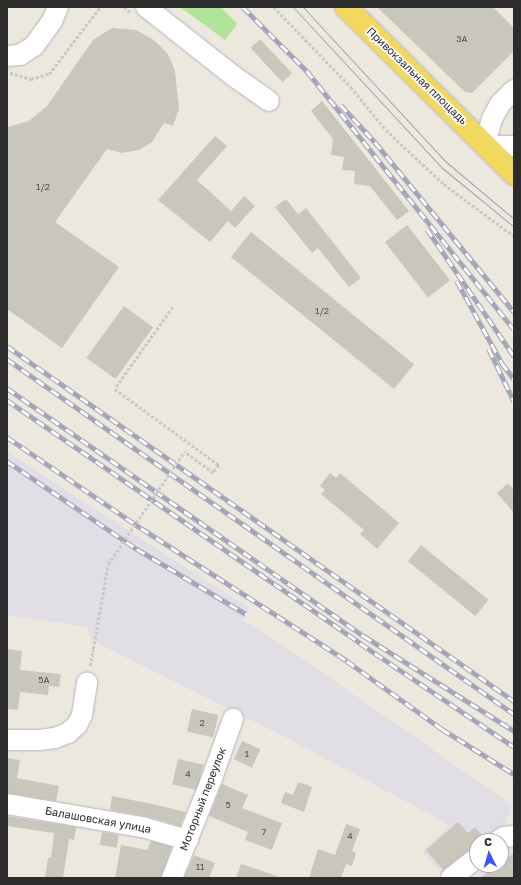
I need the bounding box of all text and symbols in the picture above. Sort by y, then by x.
street label: Привокзальная площадь [364,25,470,127]
house number: 3А [456,34,468,44]
house number: 1/2 [36,182,50,192]
house number: 1/2 [315,306,329,316]
house number: 5А [38,675,50,685]
house number: 2 [199,718,205,728]
street label: Моторный переулок [177,745,229,853]
house number: 1 [245,749,249,759]
house number: 4 [185,769,191,779]
house number: 5 [225,800,231,810]
street label: Балашовская улица [44,804,152,836]
house number: 7 [262,827,266,837]
house number: 4 [347,831,353,841]
north arrow [469,833,509,873]
text: С [484,835,492,848]
house number: 11 [196,862,204,872]

